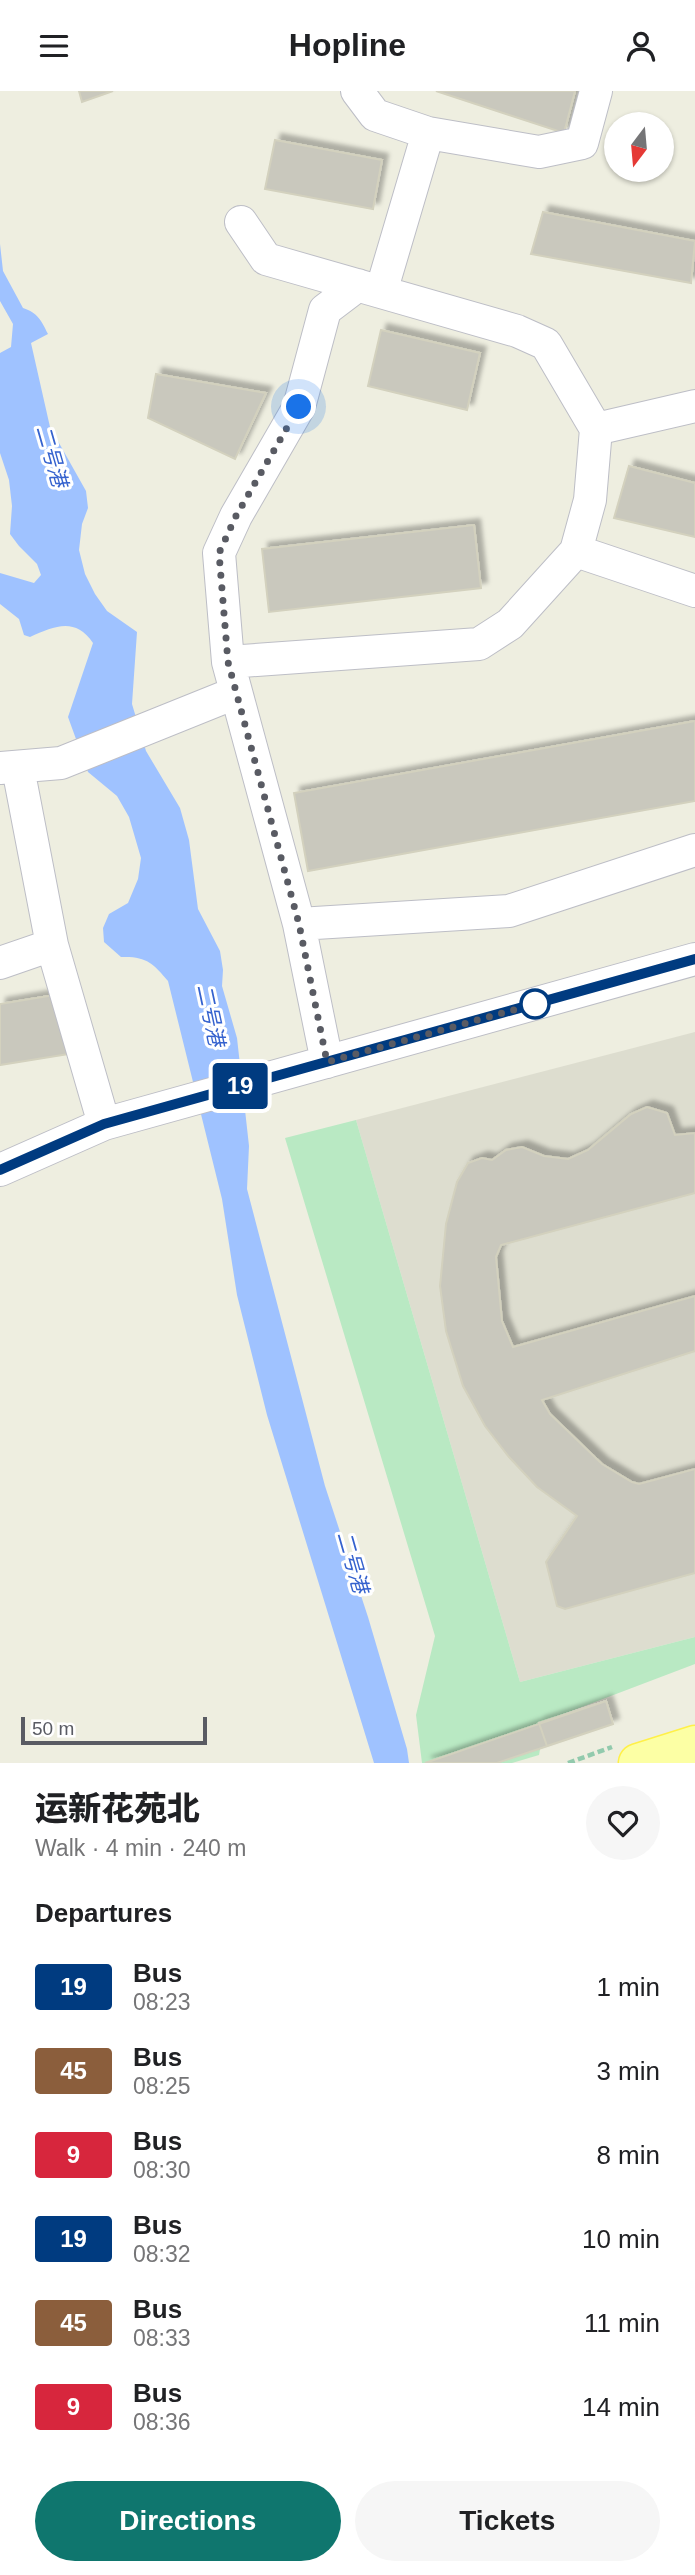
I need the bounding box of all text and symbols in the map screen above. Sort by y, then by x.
icon: menu [35,27,73,65]
text: Hopline [289,27,406,63]
icon: person [622,27,660,65]
north arrow [604,112,674,182]
map controls [604,112,674,182]
your location [281,389,316,424]
water label: 二号港 [32,423,73,492]
water label: 二号港 [193,982,229,1051]
unlabelled marker [520,989,550,1019]
line badge: 19 [208,1063,272,1109]
text: 19 [227,1072,253,1099]
water label: 二号港 [333,1529,374,1598]
scale bar [21,1714,206,1746]
text: 50 m [32,1718,74,1739]
button: heart [586,1786,660,1860]
text: 运新花苑北 [35,1790,200,1827]
text: Walk · 4 min · 240 m [35,1835,246,1861]
text: Departures [35,1898,172,1928]
text: Bus [133,1958,182,1988]
text: 1 min [596,1972,660,2002]
text: 19 [60,1973,87,2000]
text: 08:23 [133,1989,191,2015]
text: Bus [133,2042,182,2072]
text: 3 min [596,2056,660,2086]
text: 45 [60,2057,87,2084]
text: 08:25 [133,2073,191,2099]
text: Bus [133,2126,182,2156]
text: 8 min [596,2140,660,2170]
text: 9 [67,2141,80,2168]
text: 08:30 [133,2157,191,2183]
text: Bus [133,2210,182,2240]
text: 10 min [582,2224,660,2254]
text: 19 [60,2225,87,2252]
text: 08:32 [133,2241,191,2267]
text: Bus [133,2294,182,2324]
text: 11 min [584,2308,660,2338]
text: 45 [60,2309,87,2336]
text: 08:33 [133,2325,191,2351]
text: Bus [133,2378,182,2408]
text: 14 min [582,2392,660,2422]
text: 9 [67,2393,80,2420]
text: 08:36 [133,2409,191,2435]
button: Directions [35,2481,341,2561]
button: Tickets [355,2481,660,2561]

